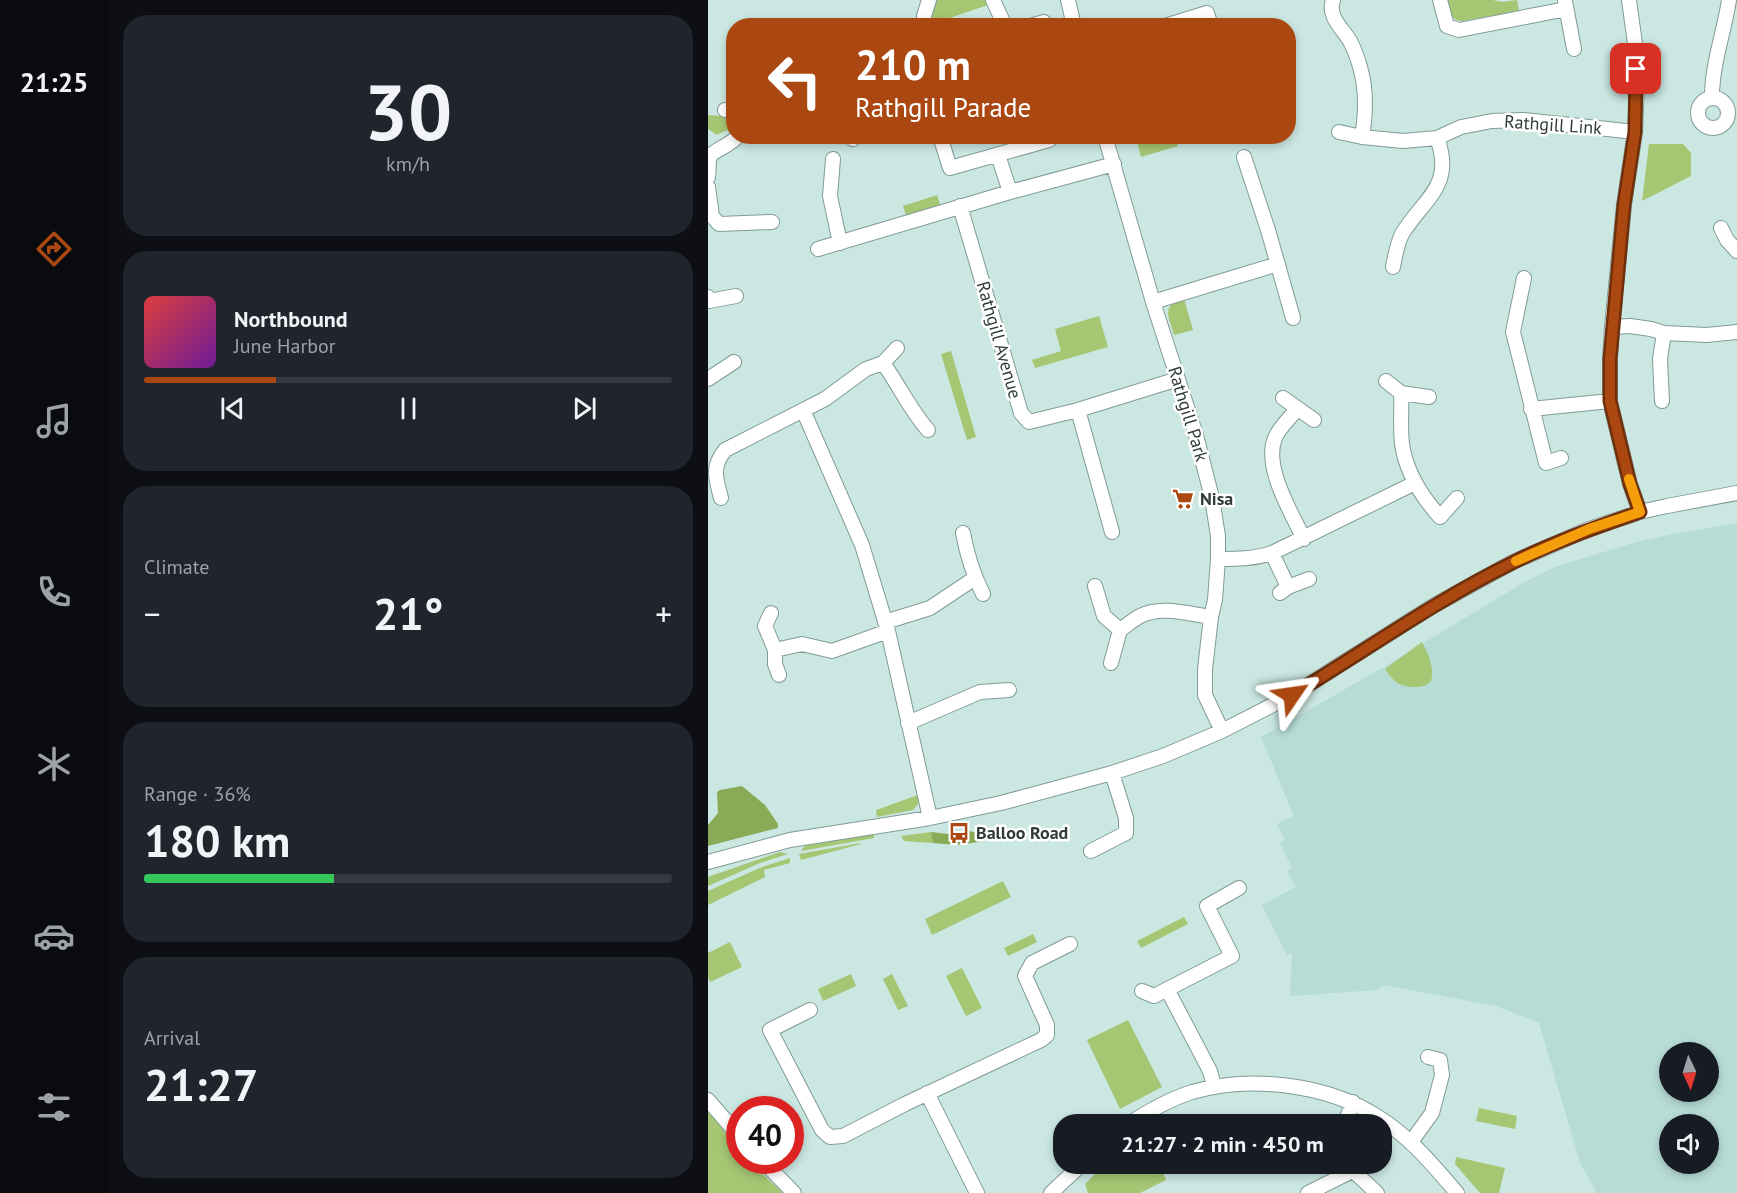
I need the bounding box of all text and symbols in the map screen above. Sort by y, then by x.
text: 210 m [855,37,971,92]
icon: left [756,42,834,120]
pin [1610,43,1661,94]
icon: arrive [1619,52,1652,85]
text: 30 [364,61,452,162]
text: 21:25 [20,65,88,99]
text: Rathgill Parade [855,90,1031,124]
street label: Rathgill Link [1503,110,1603,139]
text: km/h [386,151,430,177]
icon: directions [33,228,75,270]
street label: Rathgill Avenue [972,279,1027,401]
text: Northbound [234,305,348,333]
text: June Harbor [234,333,336,359]
street label: Rathgill Park [1163,363,1214,465]
icon: previous [216,392,249,425]
icon: pause [392,392,425,425]
icon: next [568,392,601,425]
icon: music [33,400,75,442]
supermarket icon: Nisa [1171,487,1195,511]
place label: Nisa [1200,487,1233,510]
text: Climate [144,554,210,580]
icon: phone [33,571,75,613]
text: 21° [373,584,443,642]
text: − [144,592,161,635]
text: + [655,592,672,635]
position arrow [1260,663,1324,727]
icon: climate [33,743,75,785]
text: Range · 36% [144,781,251,807]
text: 180 km [144,811,290,869]
bus stop icon: Balloo Road [947,821,971,845]
place label: Balloo Road [976,821,1068,844]
icon: car [33,915,75,957]
text: Arrival [144,1025,200,1051]
north arrow [1659,1042,1719,1102]
map controls [1659,1042,1719,1174]
text: 21:27 [144,1055,258,1113]
icon: filters [33,1086,75,1128]
speed limit sign: 40 [726,1096,804,1174]
button: sound [1659,1114,1719,1174]
text: 21:27 · 2 min · 450 m [1121,1130,1324,1158]

